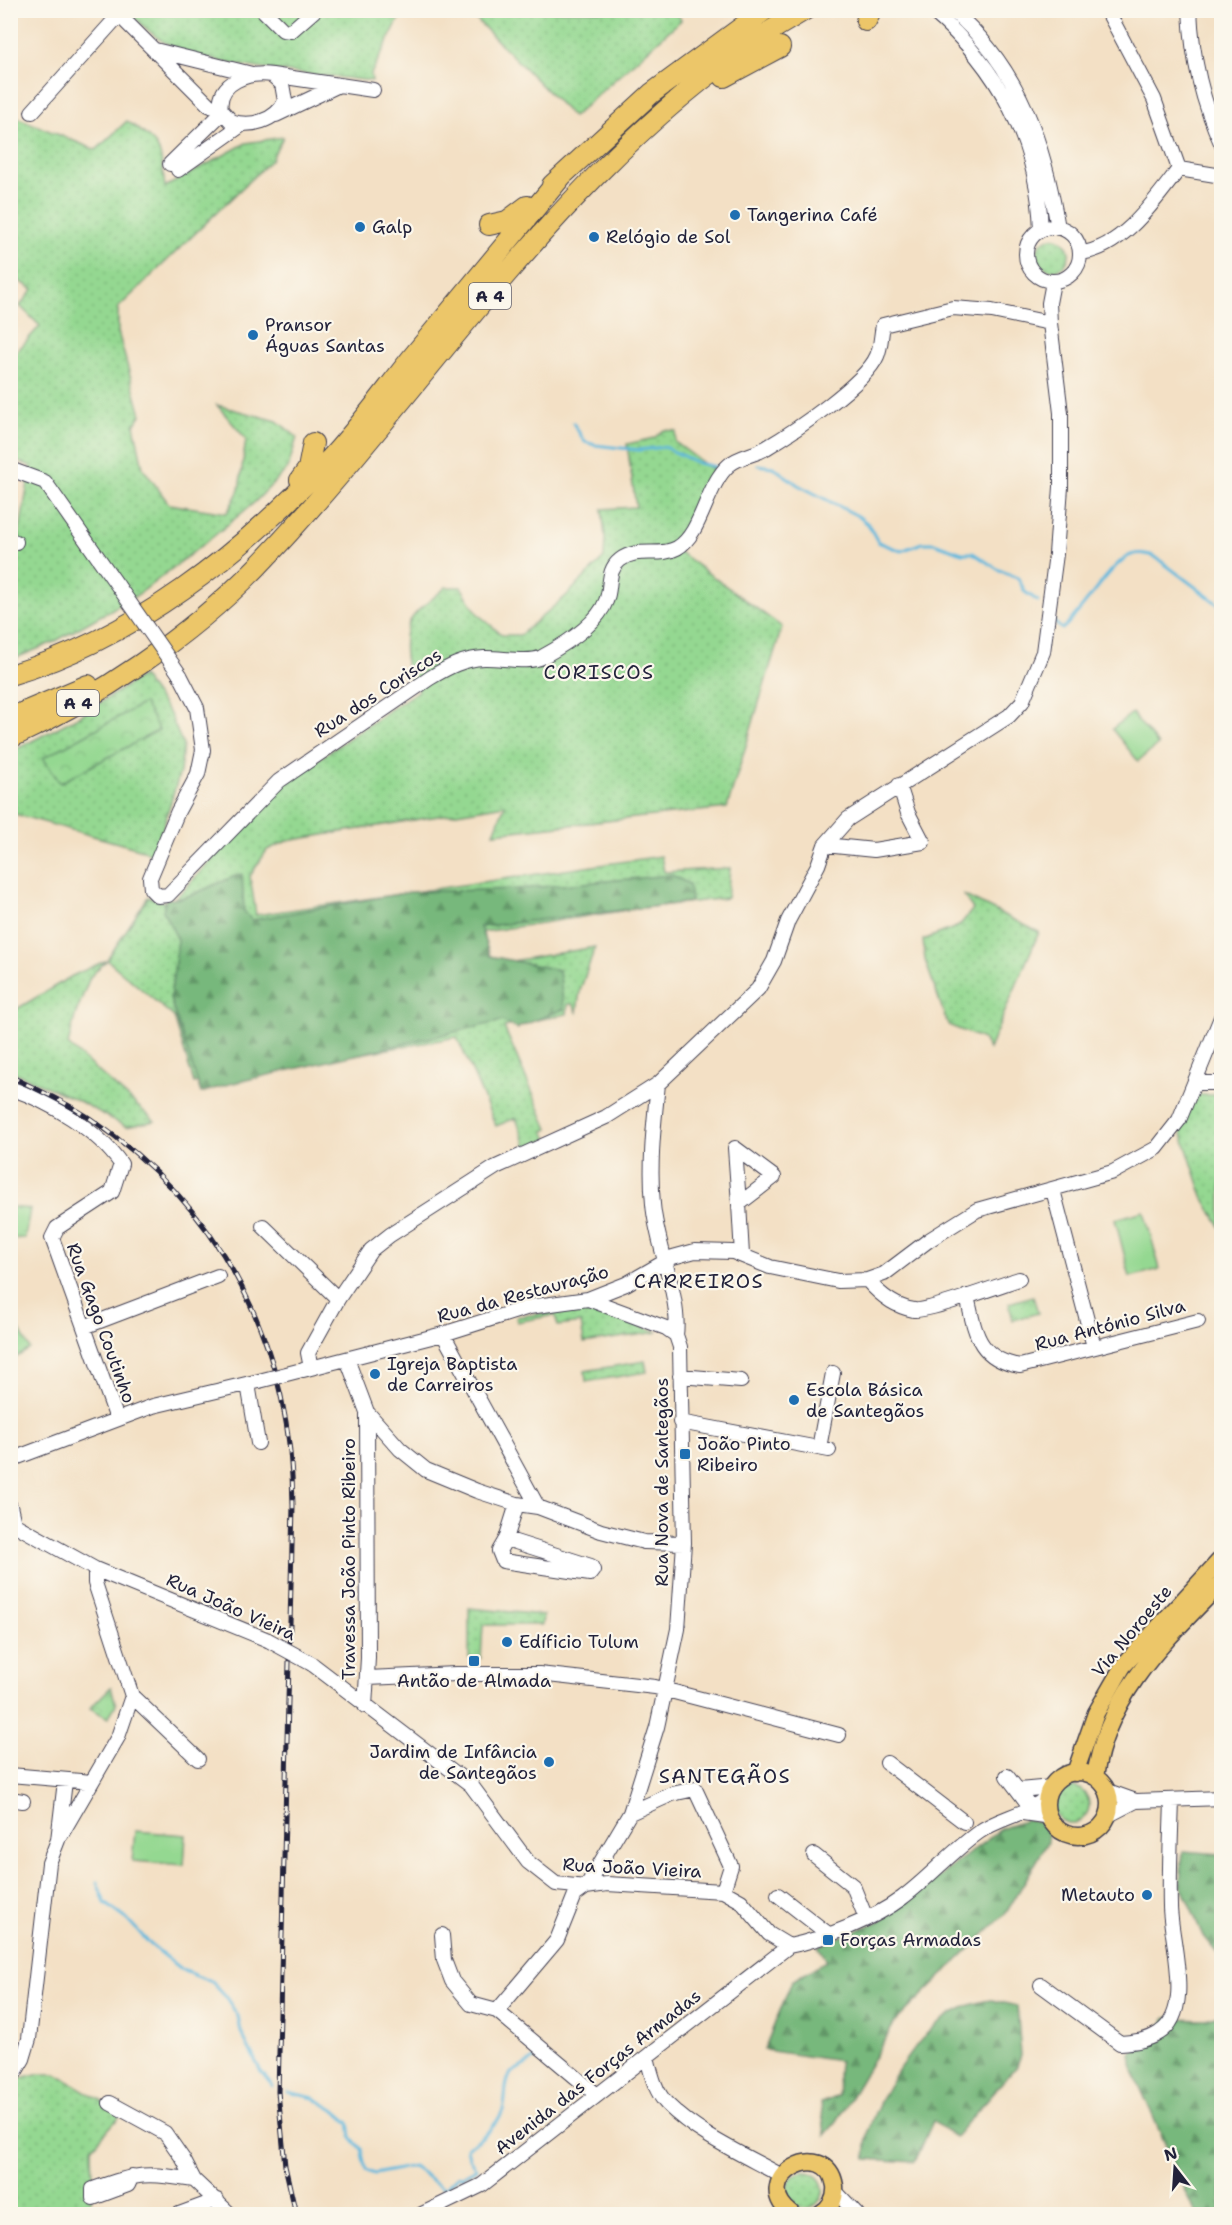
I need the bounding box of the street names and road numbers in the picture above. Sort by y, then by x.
road number: A 4 [469,283,511,309]
street label: Rua dos Coriscos [310,643,446,743]
road number: A 4 [57,690,99,716]
street label: Rua Gago Coutinho [61,1239,141,1407]
street label: Rua da Restauração [435,1260,611,1328]
street label: Rua António Silva [1032,1293,1188,1357]
street label: Rua Nova de Santegãos [650,1378,674,1586]
street label: Travessa João Pinto Ribeiro [337,1438,361,1680]
street label: Rua João Vieira [162,1568,300,1646]
street label: Via Noroeste [1086,1580,1178,1682]
street label: Rua João Vieira [562,1852,702,1884]
street label: Avenida das Forças Armadas [490,1984,706,2160]

